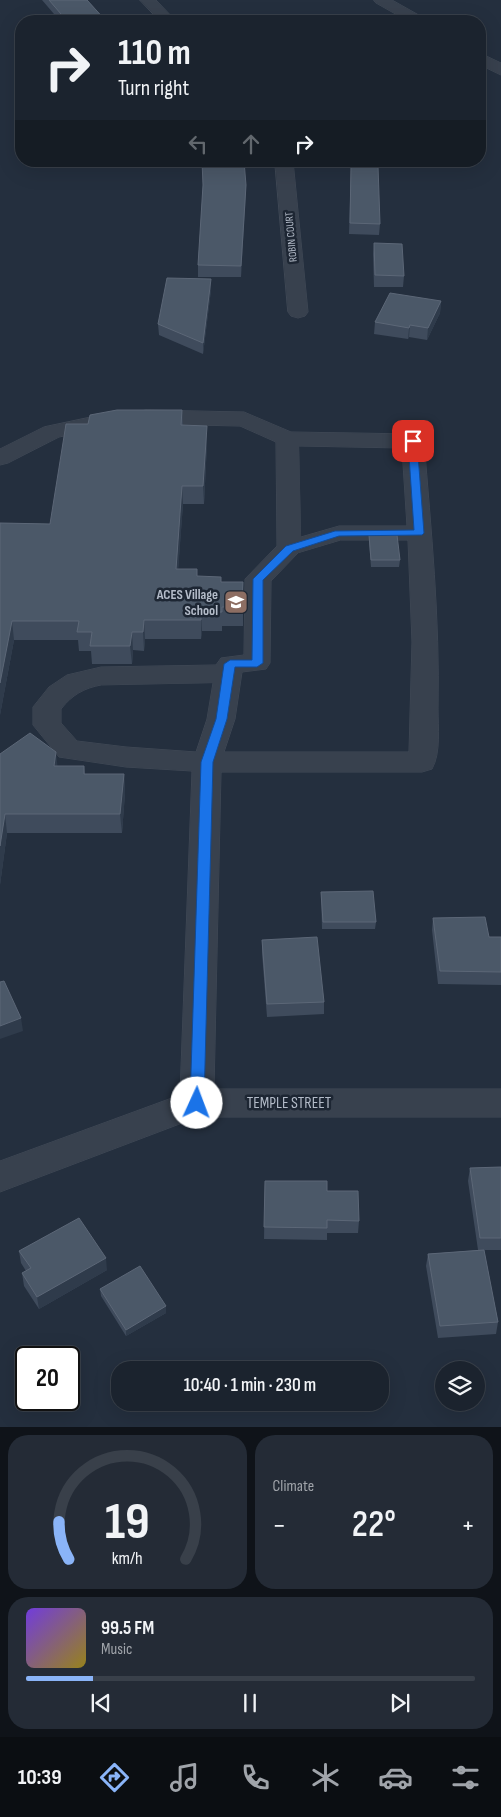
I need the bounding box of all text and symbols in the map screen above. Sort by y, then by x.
text: 110 m [118,32,191,75]
icon: right [35,35,100,100]
text: Turn right [118,75,189,102]
icon: left [184,130,212,158]
icon: ahead [237,130,265,158]
icon: right [290,130,318,158]
street label: ROBIN COURT [282,211,300,263]
pin [392,420,434,462]
icon: arrive [399,427,427,455]
place label: ACES Village School [156,586,218,619]
school or university icon: ACES Village School [223,589,249,615]
position arrow [170,1076,222,1128]
street label: TEMPLE STREET [247,1094,332,1113]
speed limit sign: 20 [15,1346,80,1411]
map controls [435,1361,485,1411]
button: layers [435,1361,485,1411]
text: 10:40 · 1 min · 230 m [184,1374,316,1397]
text: Climate [273,1477,314,1496]
text: 19 [105,1491,150,1554]
text: 22° [352,1502,396,1547]
text: − [273,1509,286,1542]
text: + [461,1509,475,1542]
text: km/h [112,1548,143,1569]
text: 99.5 FM [101,1617,154,1640]
text: Music [101,1640,132,1659]
icon: previous [87,1689,115,1717]
icon: pause [236,1689,264,1717]
icon: next [386,1689,414,1717]
icon: directions [97,1760,132,1795]
icon: music [167,1760,202,1795]
icon: phone [238,1760,273,1795]
icon: climate [308,1760,343,1795]
icon: car [378,1760,413,1795]
icon: filters [448,1760,483,1795]
text: 10:39 [18,1764,62,1791]

